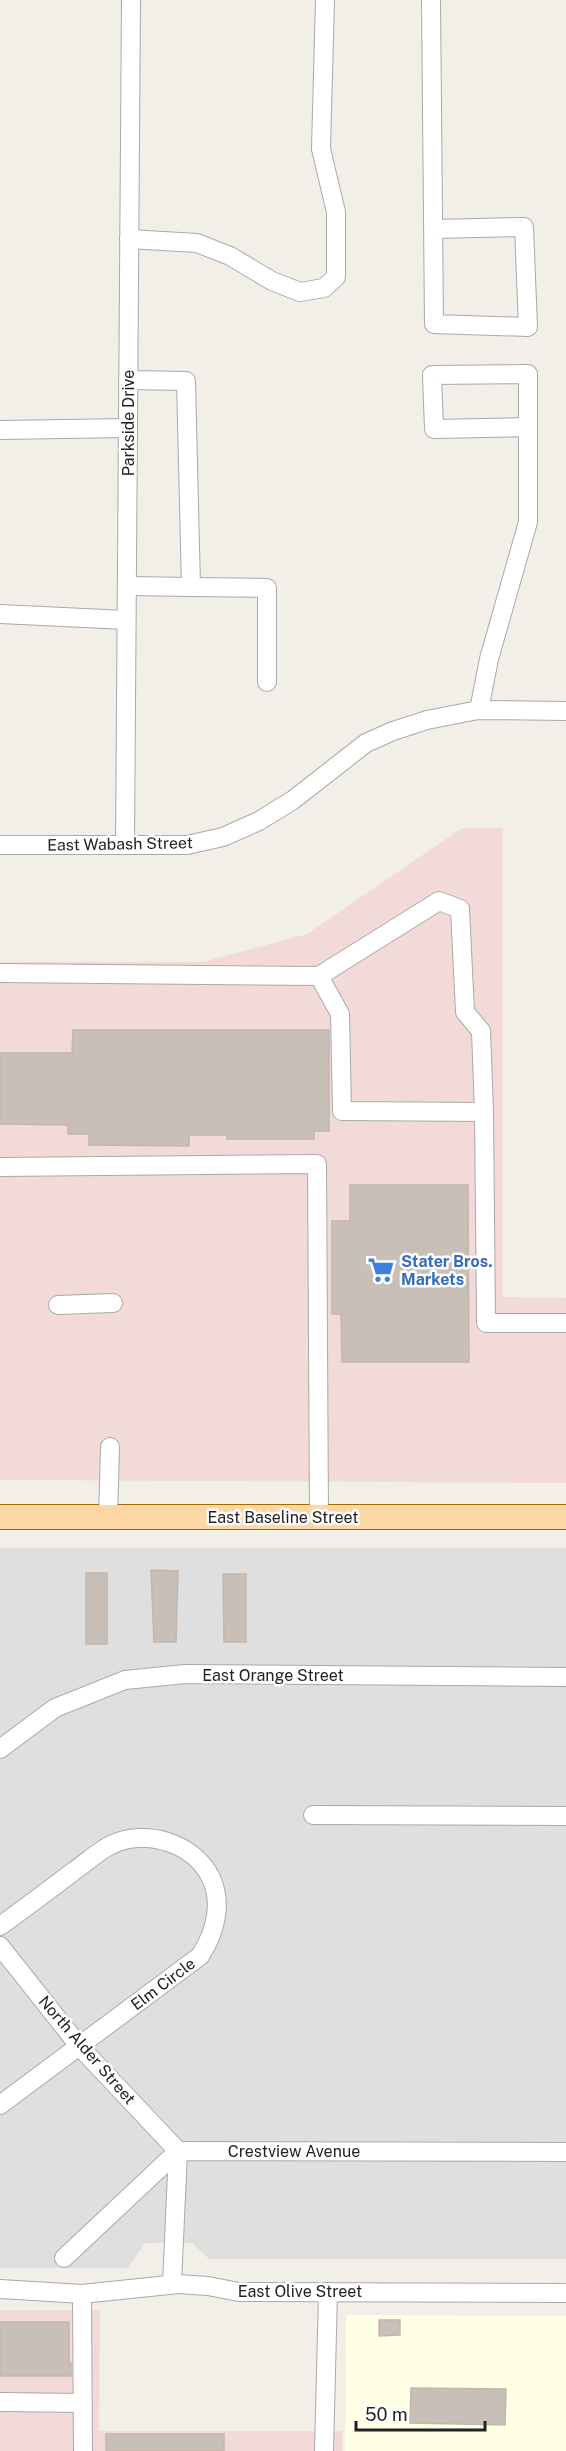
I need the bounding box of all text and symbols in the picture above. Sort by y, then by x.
street label: Parkside Drive [119,370,138,476]
street label: East Wabash Street [47,833,193,855]
place label: Stater Bros. Markets [401,1252,493,1289]
supermarket icon: Stater Bros. Markets [366,1255,396,1285]
street label: East Baseline Street [208,1508,358,1527]
street label: East Orange Street [202,1666,344,1685]
street label: Elm Circle [127,1954,199,2014]
street label: North Alder Street [35,1992,139,2108]
street label: Crestview Avenue [228,2142,360,2161]
street label: East Olive Street [238,2282,362,2301]
scale bar [356,2394,485,2432]
text: 50 m [365,2404,408,2425]

